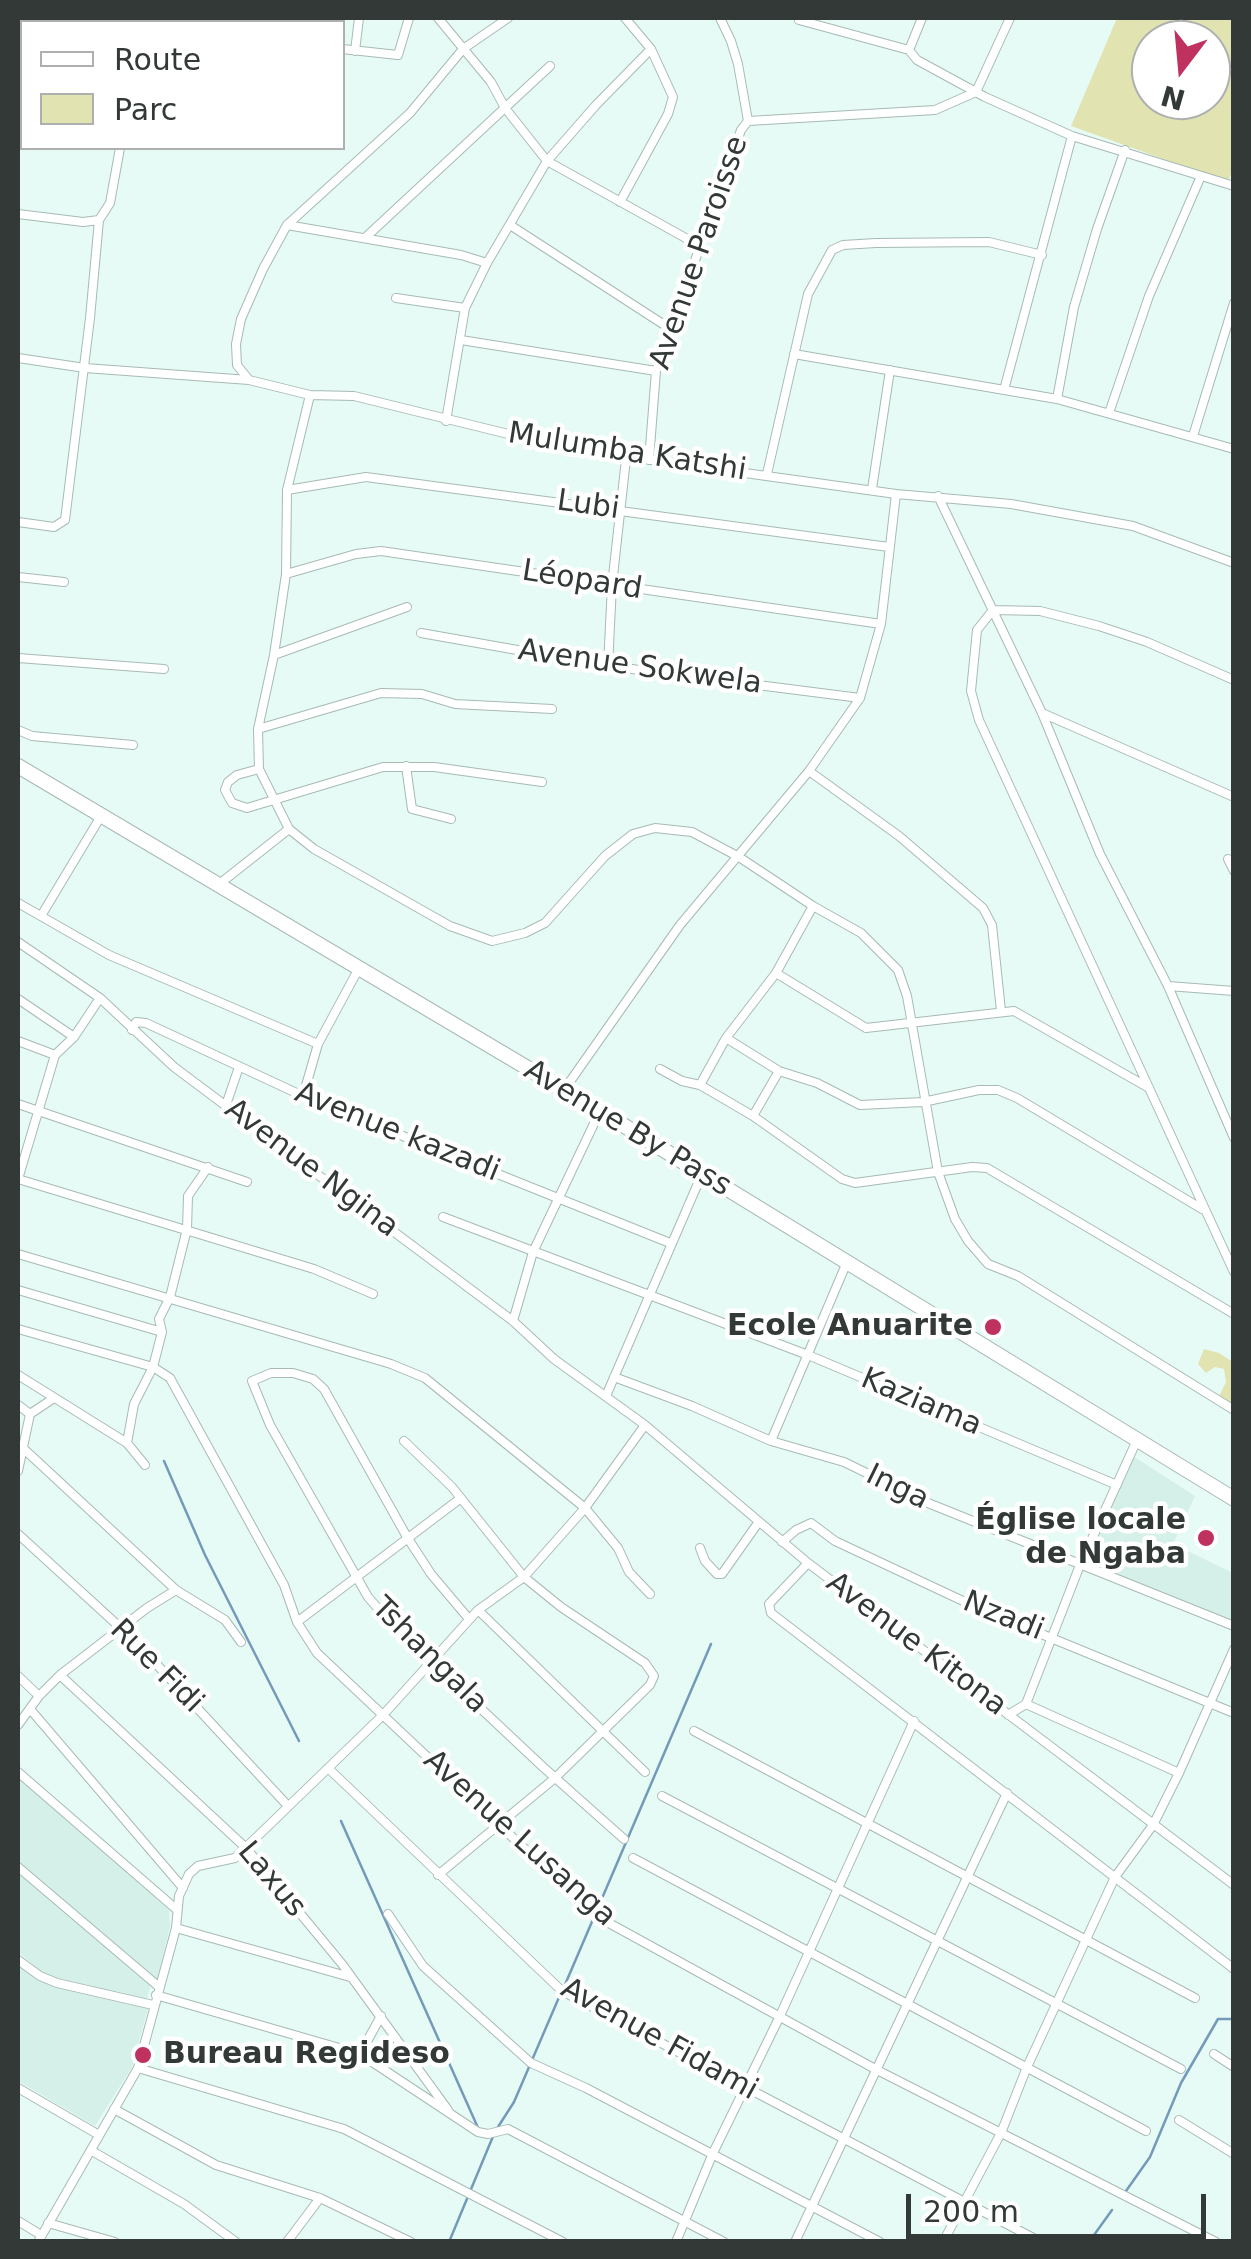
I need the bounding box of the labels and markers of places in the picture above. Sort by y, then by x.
place label: Ecole Anuarite [727,1309,973,1345]
marker: Ecole Anuarite [982,1316,1004,1338]
place label: Église locale de Ngaba [975,1503,1186,1574]
marker: Église locale de Ngaba [1195,1527,1217,1549]
place label: Bureau Regideso [163,2037,450,2073]
marker: Bureau Regideso [132,2044,154,2066]

